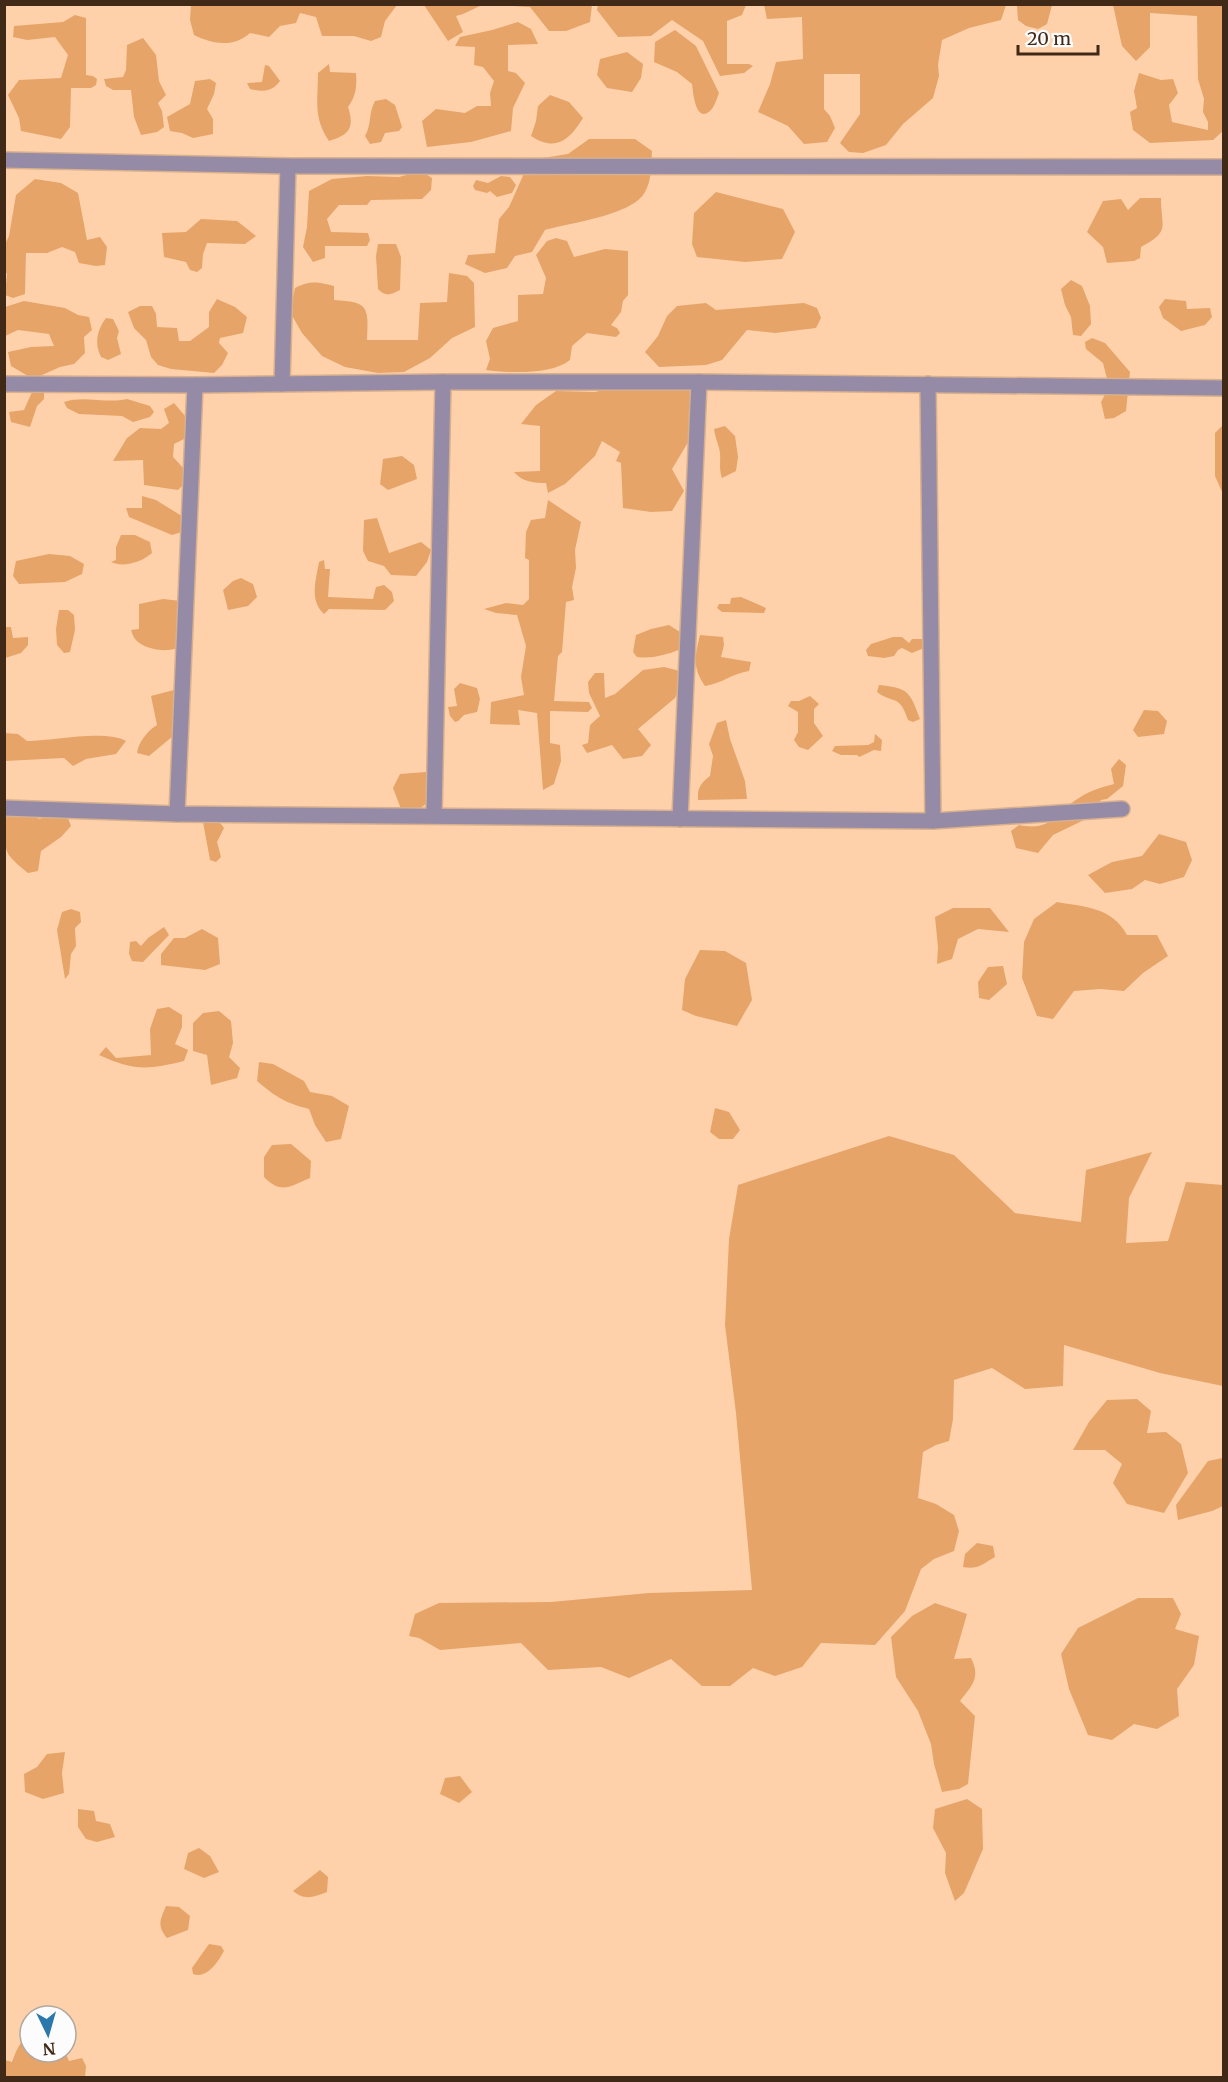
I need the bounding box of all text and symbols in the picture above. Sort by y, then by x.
scale bar [1018,18,1098,56]
text: 20 m [1027,27,1071,50]
north arrow [18,2004,78,2064]
text: N [42,2038,56,2059]

